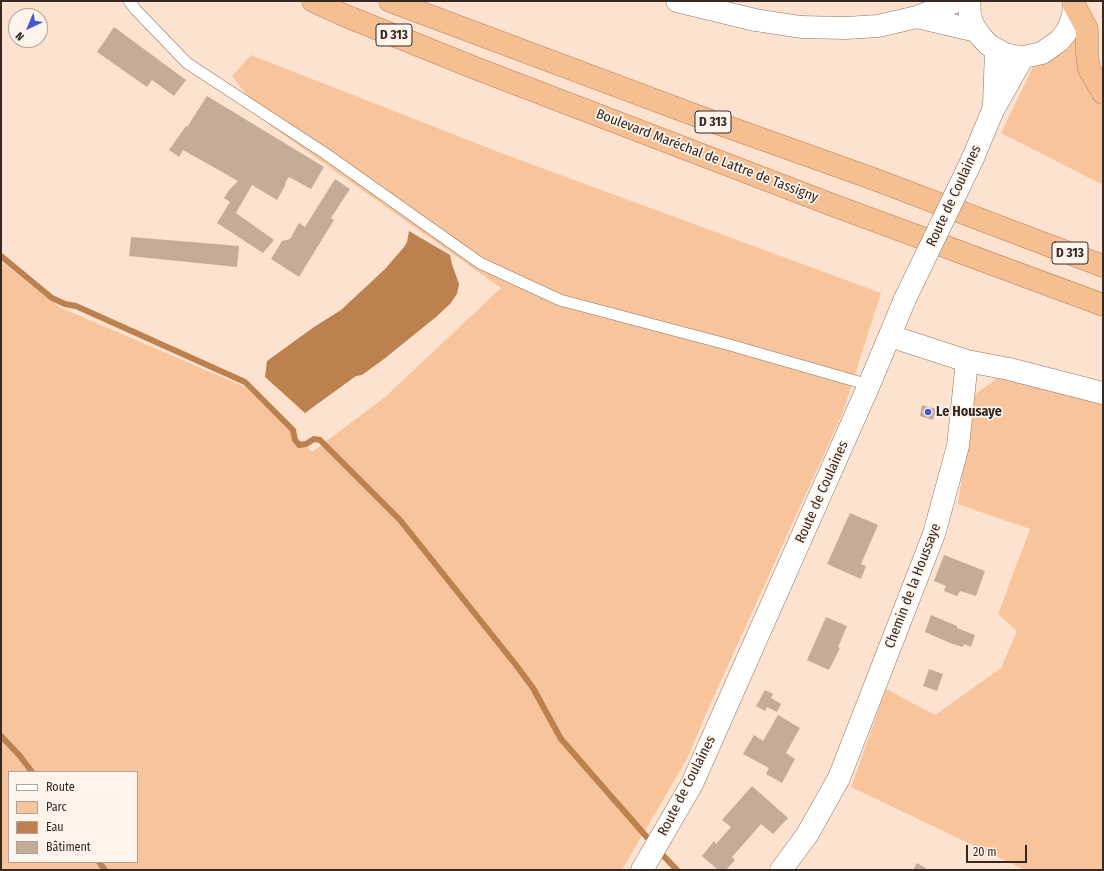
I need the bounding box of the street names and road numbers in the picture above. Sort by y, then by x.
road number: D 313 [376,24,412,46]
street label: Boulevard Maréchal de Lattre de Tassigny [594,106,820,206]
road number: D 313 [695,111,731,133]
street label: Route de Coulaines [923,143,985,249]
road number: D 313 [1052,242,1088,264]
street label: Route de Coulaines [792,438,852,546]
street label: Chemin de la Houssaye [881,521,945,651]
street label: Route de Coulaines [655,733,719,839]

